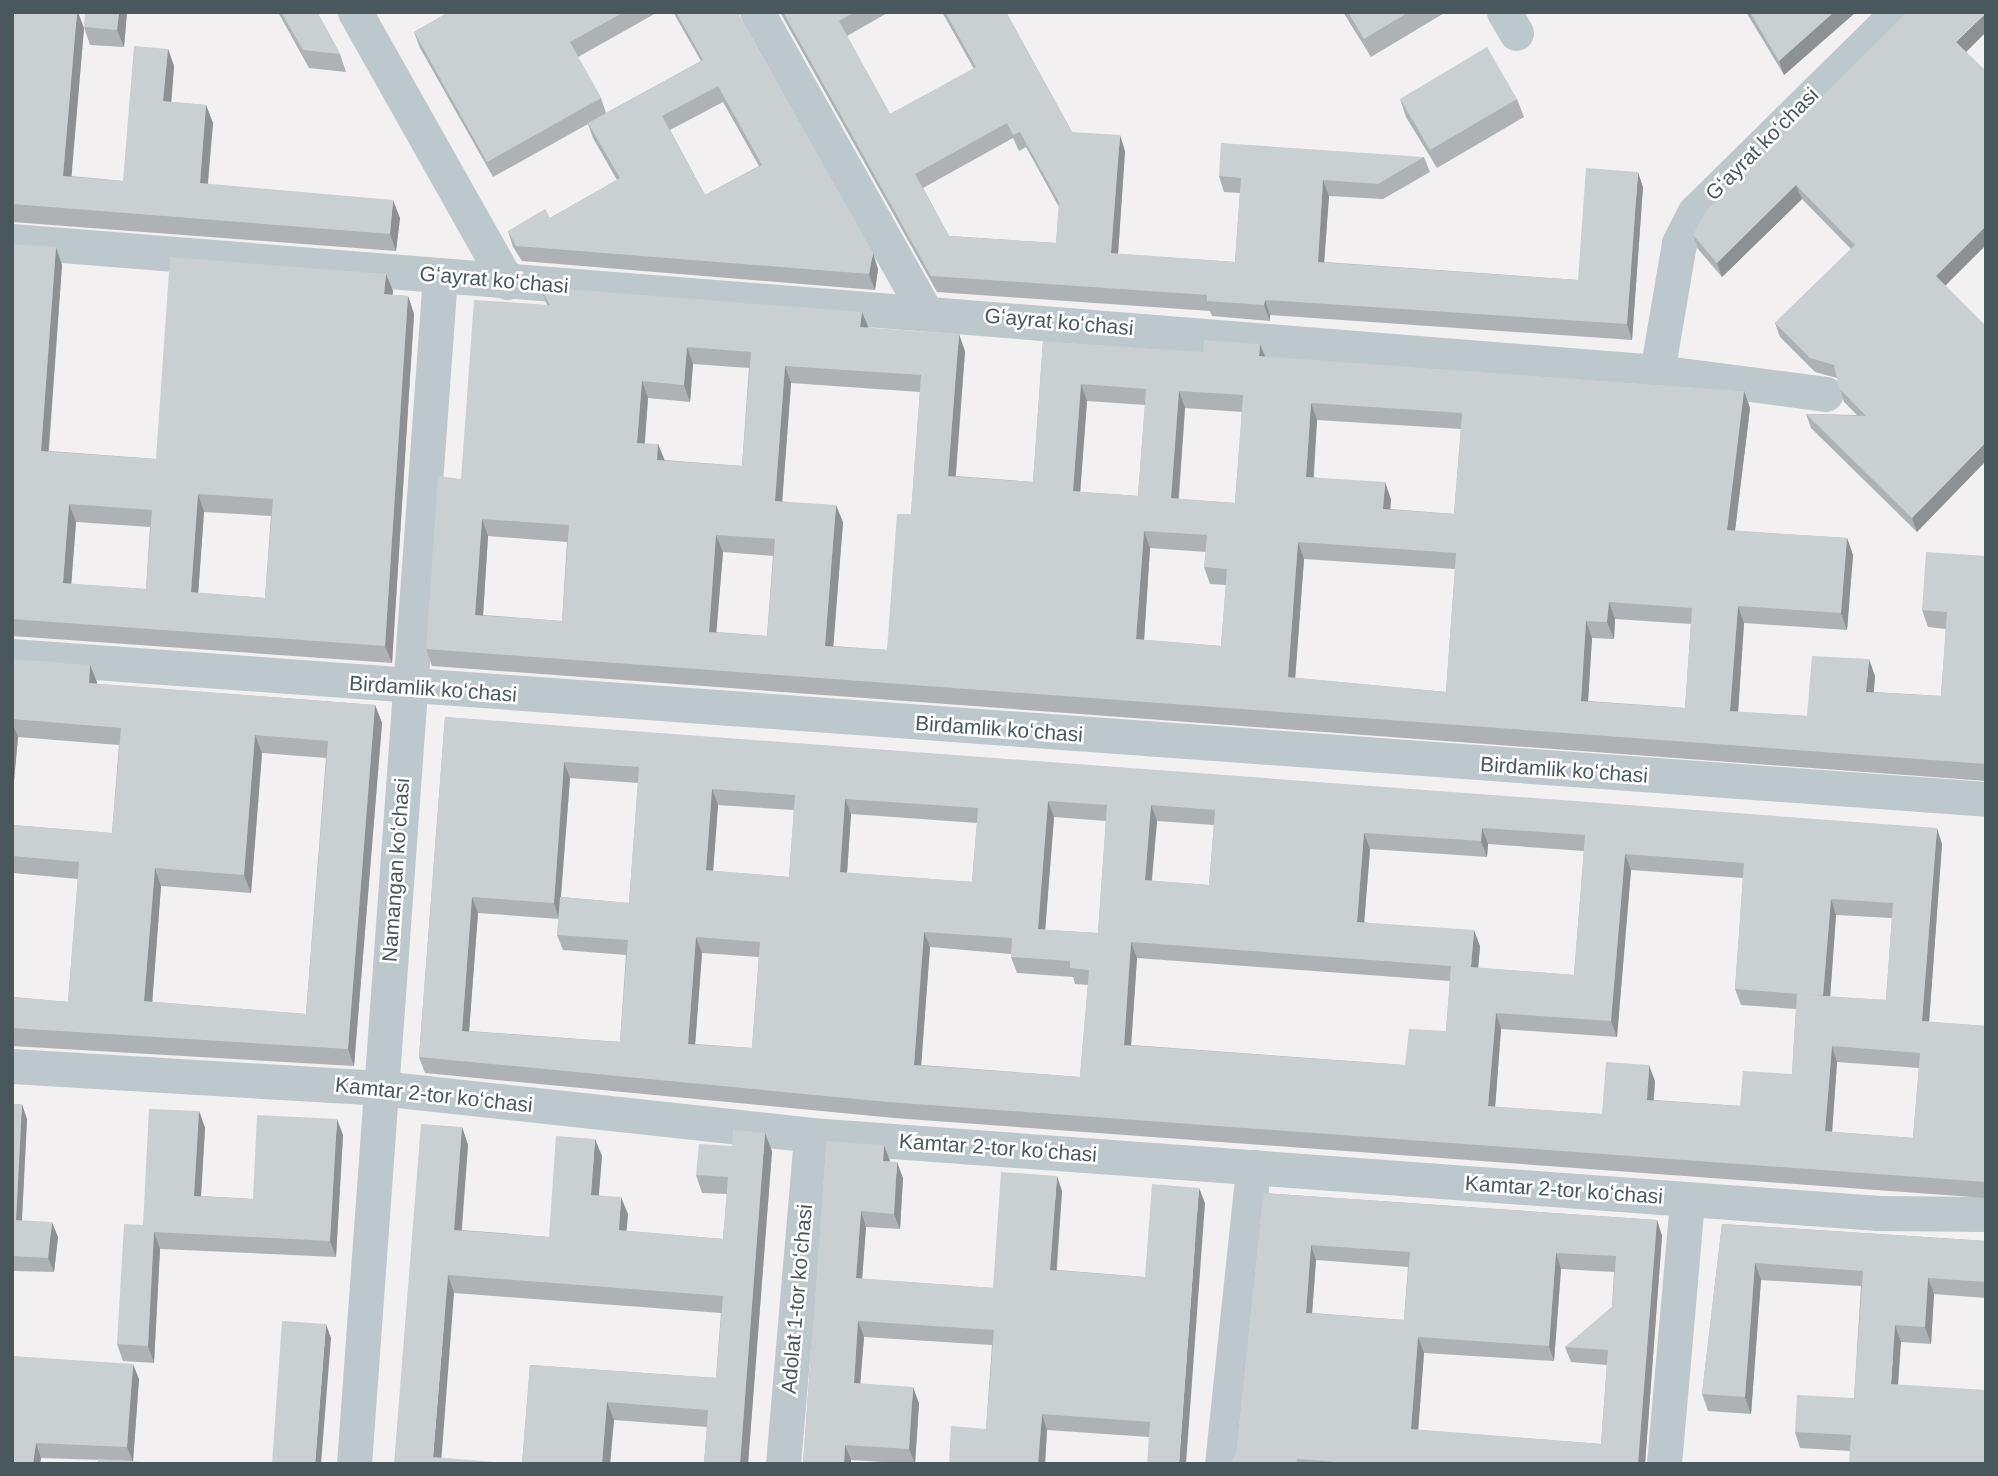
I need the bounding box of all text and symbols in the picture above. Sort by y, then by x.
street label: Gʻayrat koʻchasi [1700,82,1824,206]
street label: Gʻayrat koʻchasi [418,261,570,299]
street label: Gʻayrat koʻchasi [983,303,1135,341]
street label: Birdamlik koʻchasi [348,671,518,707]
street label: Birdamlik koʻchasi [914,711,1084,747]
street label: Birdamlik koʻchasi [1479,752,1649,788]
street label: Namangan koʻchasi [377,777,415,963]
street label: Kamtar 2-tor koʻchasi [334,1072,534,1118]
street label: Kamtar 2-tor koʻchasi [898,1129,1098,1167]
street label: Kamtar 2-tor koʻchasi [1464,1171,1664,1209]
street label: Adolat 1-tor koʻchasi [776,1203,818,1395]

